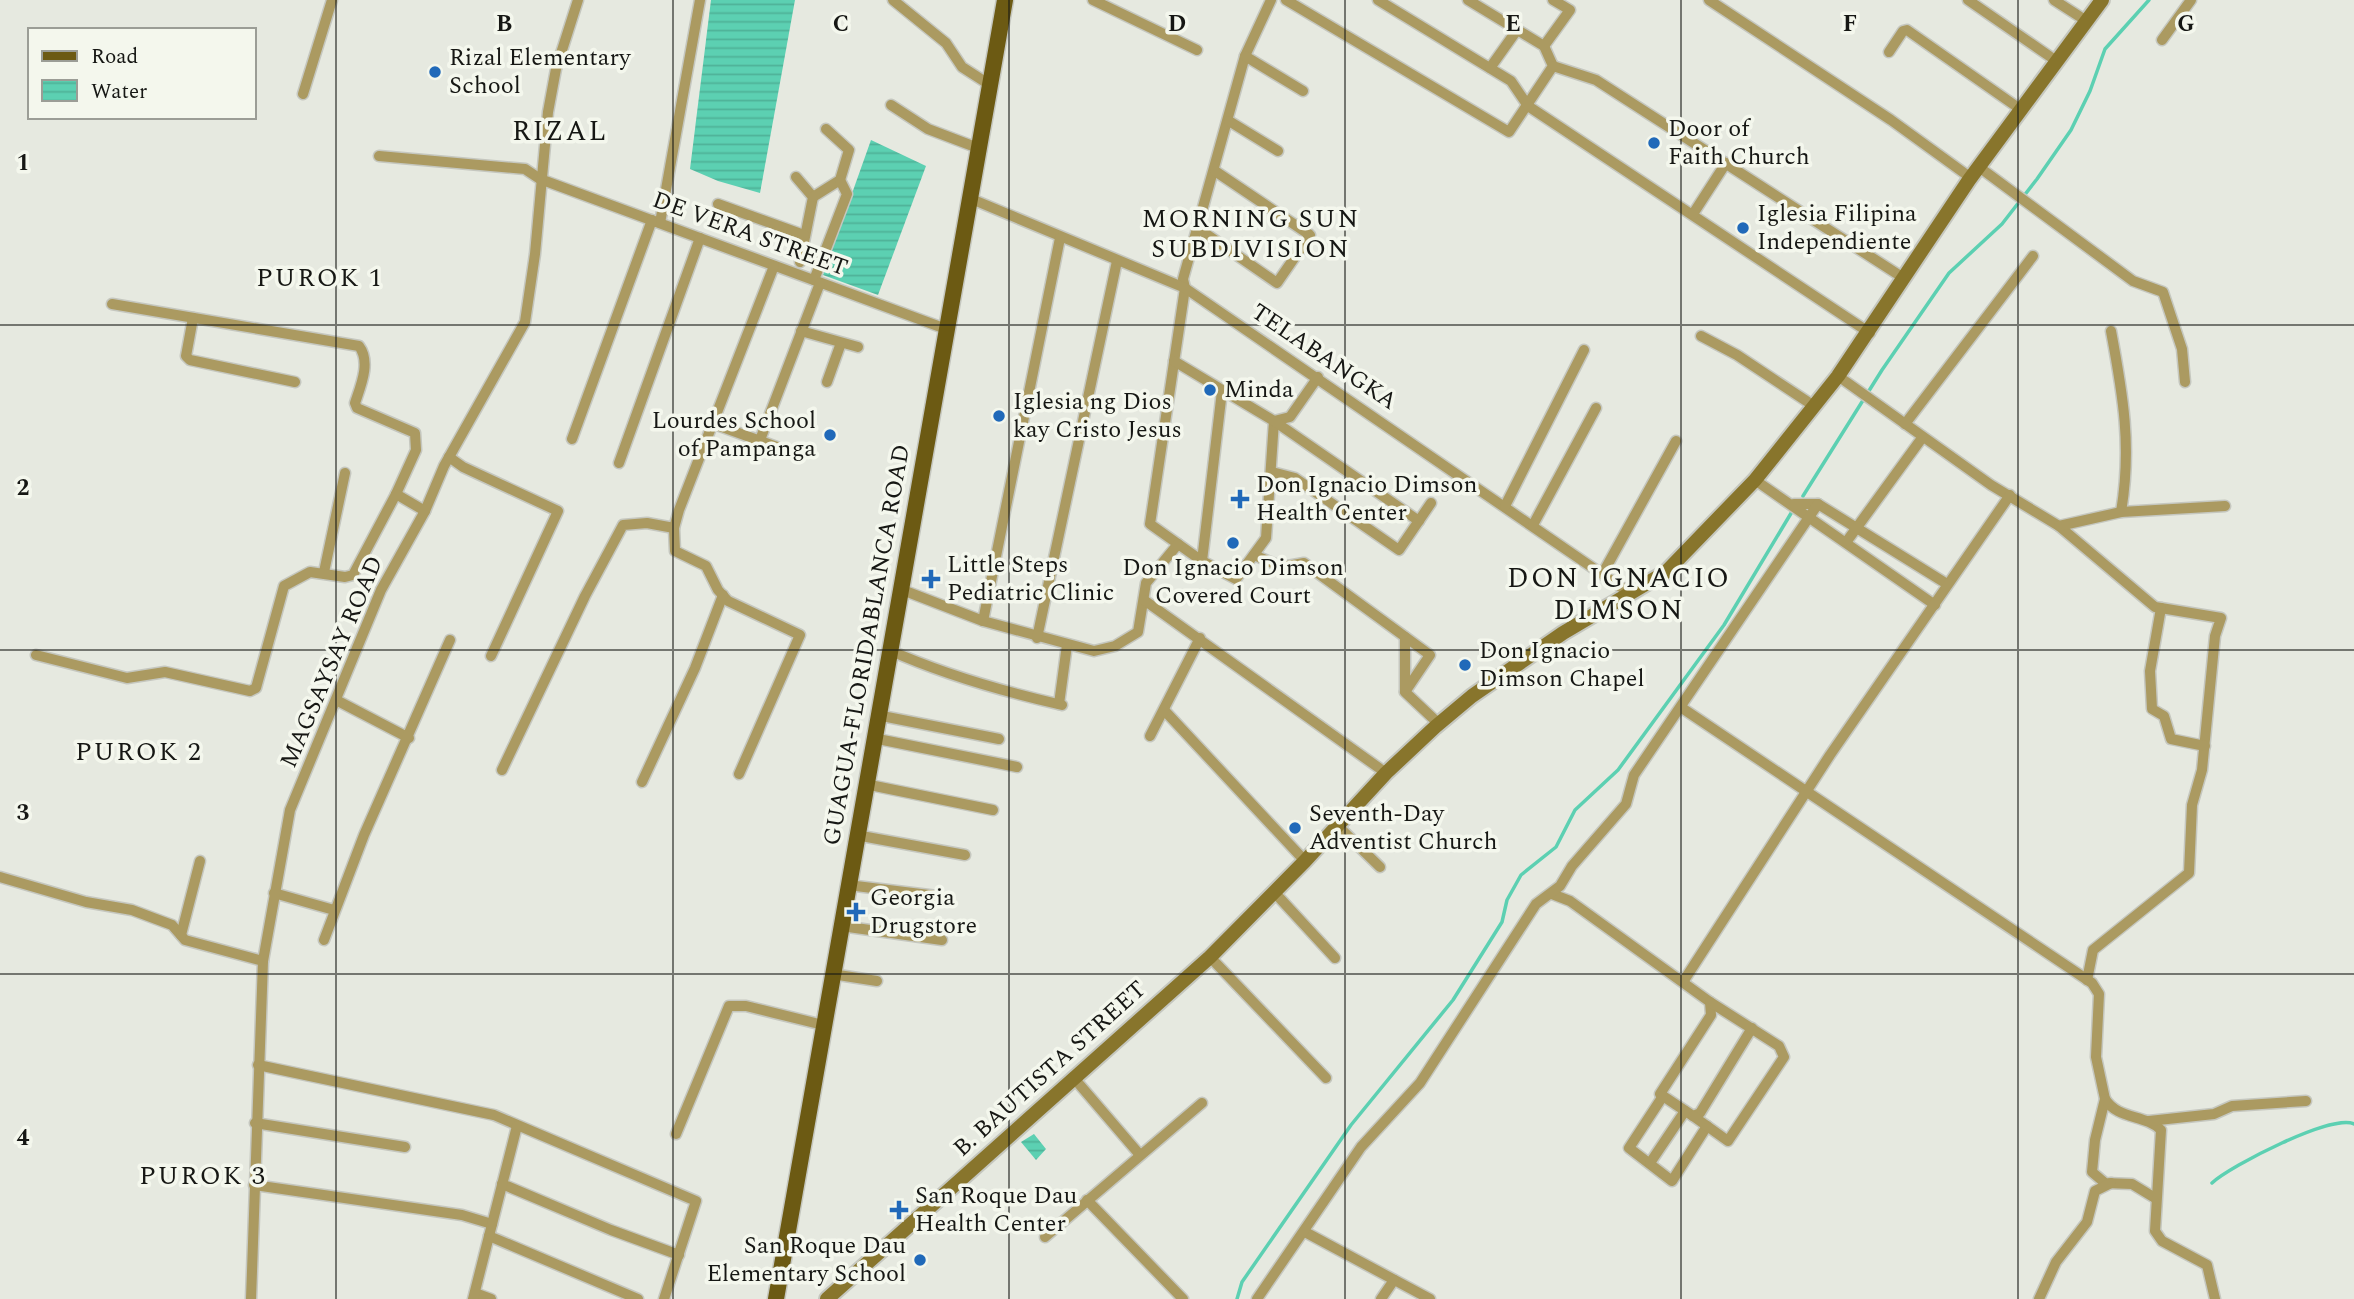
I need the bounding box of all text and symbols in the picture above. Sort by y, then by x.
text: B [496,7,512,42]
text: C [833,7,849,42]
text: D [1168,7,1186,42]
text: E [1505,7,1521,42]
text: F [1843,7,1857,42]
text: G [2177,7,2195,42]
legend [28,28,256,119]
place label: Rizal Elementary School [449,40,632,104]
text: Road [91,41,138,73]
marker: Rizal Elementary School [427,64,443,80]
text: Water [91,76,147,108]
district label: RIZAL [512,110,608,153]
place label: Door of Faith Church [1668,111,1810,175]
marker: Door of Faith Church [1646,135,1662,151]
text: 1 [17,146,29,181]
street label: DE VERA STREET [647,182,853,286]
place label: Iglesia Filipina Independiente [1757,196,1917,260]
district label: MORNING SUN SUBDIVISION [1142,199,1360,269]
marker: Iglesia Filipina Independiente [1735,220,1751,236]
district label: PUROK 1 [256,258,384,298]
street label: TELABANGKA [1243,295,1405,419]
place label: Minda [1224,372,1294,408]
marker: Minda [1202,382,1218,398]
place label: Iglesia ng Dios kay Cristo Jesus [1013,384,1182,448]
place label: Lourdes School of Pampanga [652,403,816,467]
marker: Iglesia ng Dios kay Cristo Jesus [991,408,1007,424]
marker: Lourdes School of Pampanga [822,427,838,443]
street label: GUAGUA-FLORIDABLANCA ROAD [814,441,920,849]
place label: Don Ignacio Dimson Health Center [1256,467,1477,531]
text: 2 [17,471,30,506]
marker: Don Ignacio Dimson Health Center [1230,489,1250,509]
marker: Don Ignacio Dimson Covered Court [1225,535,1241,551]
place label: Little Steps Pediatric Clinic [947,547,1114,611]
street label: MAGSAYSAY ROAD [271,550,393,774]
place label: Don Ignacio Dimson Covered Court [1122,550,1344,614]
district label: DON IGNACIO DIMSON [1507,557,1731,632]
marker: Little Steps Pediatric Clinic [921,569,941,589]
place label: Don Ignacio Dimson Chapel [1479,633,1644,697]
marker: Don Ignacio Dimson Chapel [1457,657,1473,673]
district label: PUROK 2 [75,732,203,772]
text: 3 [17,796,30,831]
place label: Seventh-Day Adventist Church [1309,796,1498,860]
marker: Seventh-Day Adventist Church [1287,820,1303,836]
place label: Georgia Drugstore [870,880,977,944]
marker: Georgia Drugstore [848,904,864,920]
street label: B. BAUTISTA STREET [945,972,1155,1166]
text: 4 [17,1121,30,1156]
district label: PUROK 3 [139,1156,267,1196]
place label: San Roque Dau Health Center [915,1178,1077,1242]
marker: San Roque Dau Health Center [889,1200,909,1220]
place label: San Roque Dau Elementary School [706,1228,906,1292]
marker: San Roque Dau Elementary School [912,1252,928,1268]

